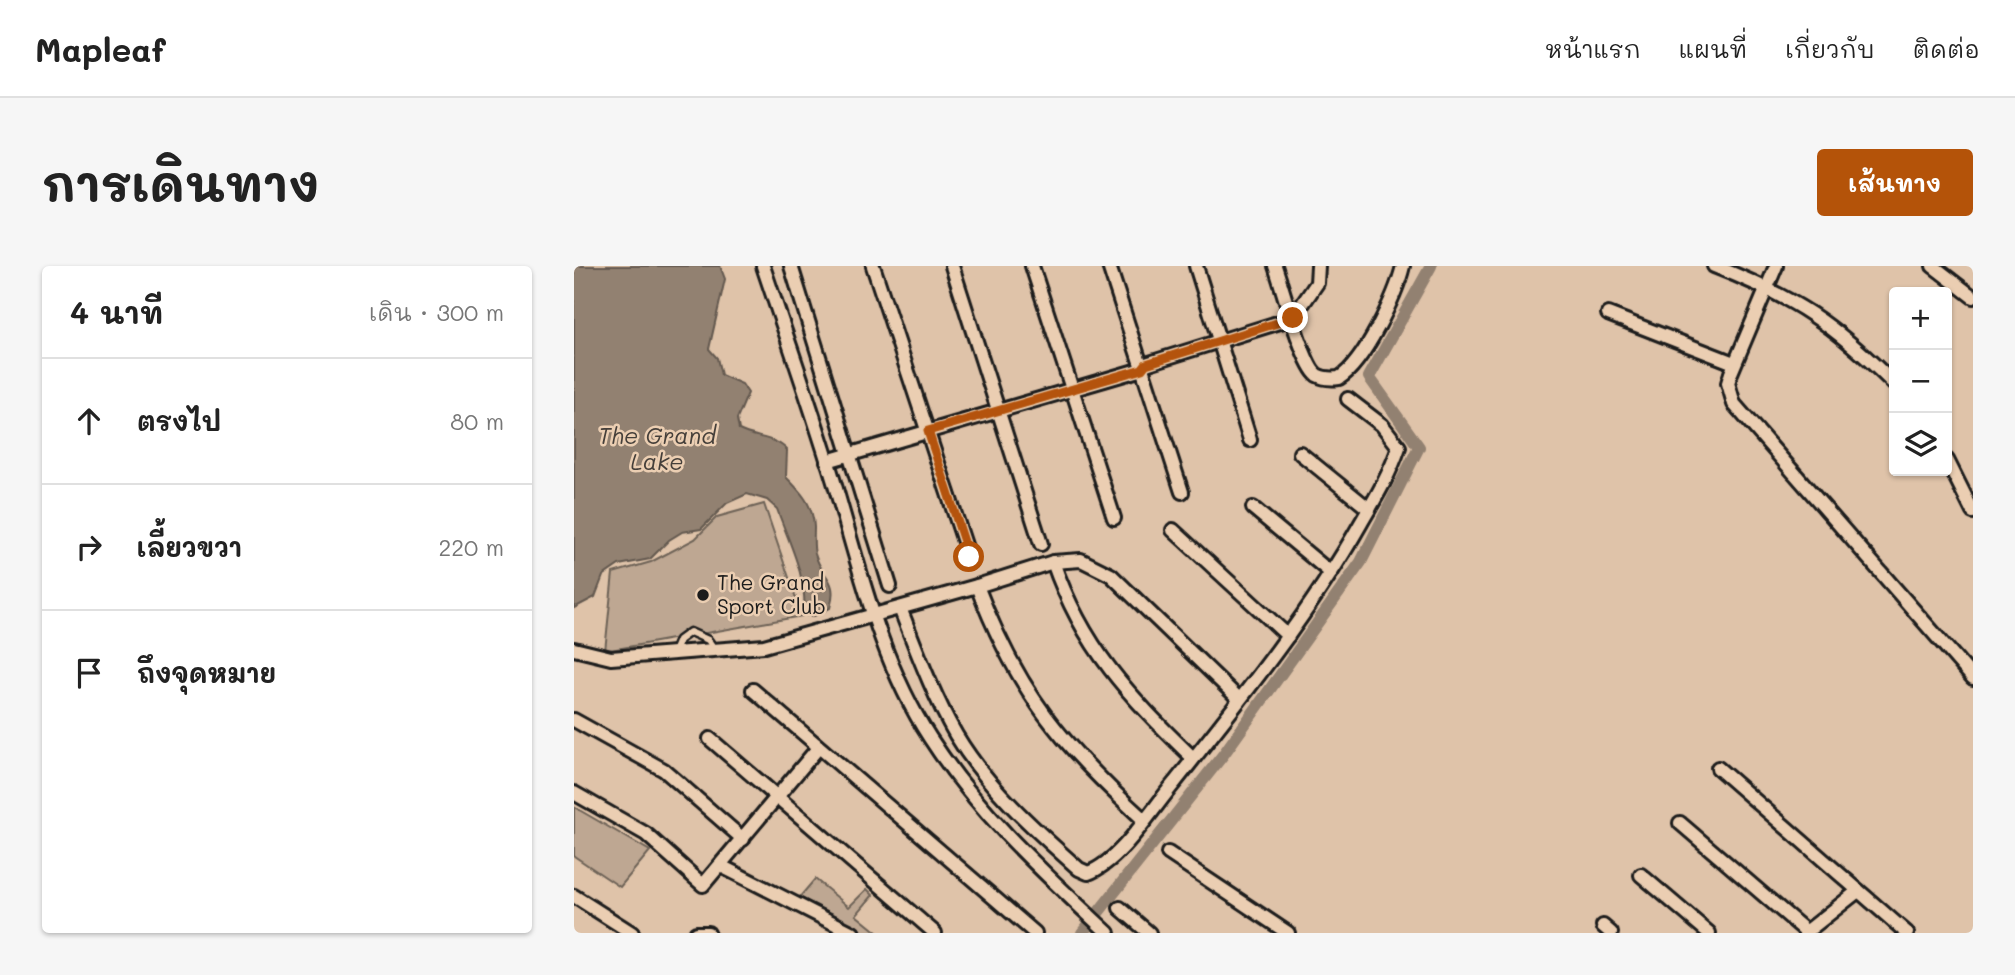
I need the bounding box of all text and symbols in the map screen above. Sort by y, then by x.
text: Mapleaf [35,27,166,70]
text: หน้าแรก [1545,33,1641,64]
text: แผนที่ [1679,33,1747,64]
text: เกี่ยวกับ [1785,33,1875,64]
text: ติดต่อ [1913,33,1980,64]
button: เส้นทาง [1817,149,1973,216]
text: การเดินทาง [42,151,319,214]
map controls [1889,287,1952,476]
button: + [1889,287,1952,350]
text: 4 นาที [70,292,163,332]
text: เดิน · 300 m [369,297,504,327]
route end [1277,302,1308,333]
button: − [1889,350,1952,413]
icon: ahead [70,402,108,440]
text: ตรงไป [137,404,221,438]
text: 80 m [450,406,504,436]
button: layers [1889,413,1952,476]
water label: The Grand Lake [598,420,717,476]
icon: right [70,528,108,566]
text: เลี้ยวขวา [137,530,242,564]
text: 220 m [438,532,504,562]
route start [953,541,984,572]
place label: The Grand Sport Club [717,568,826,619]
marker: The Grand Sport Club [695,587,711,603]
icon: arrive [70,654,108,692]
text: ถึงจุดหมาย [137,656,276,690]

